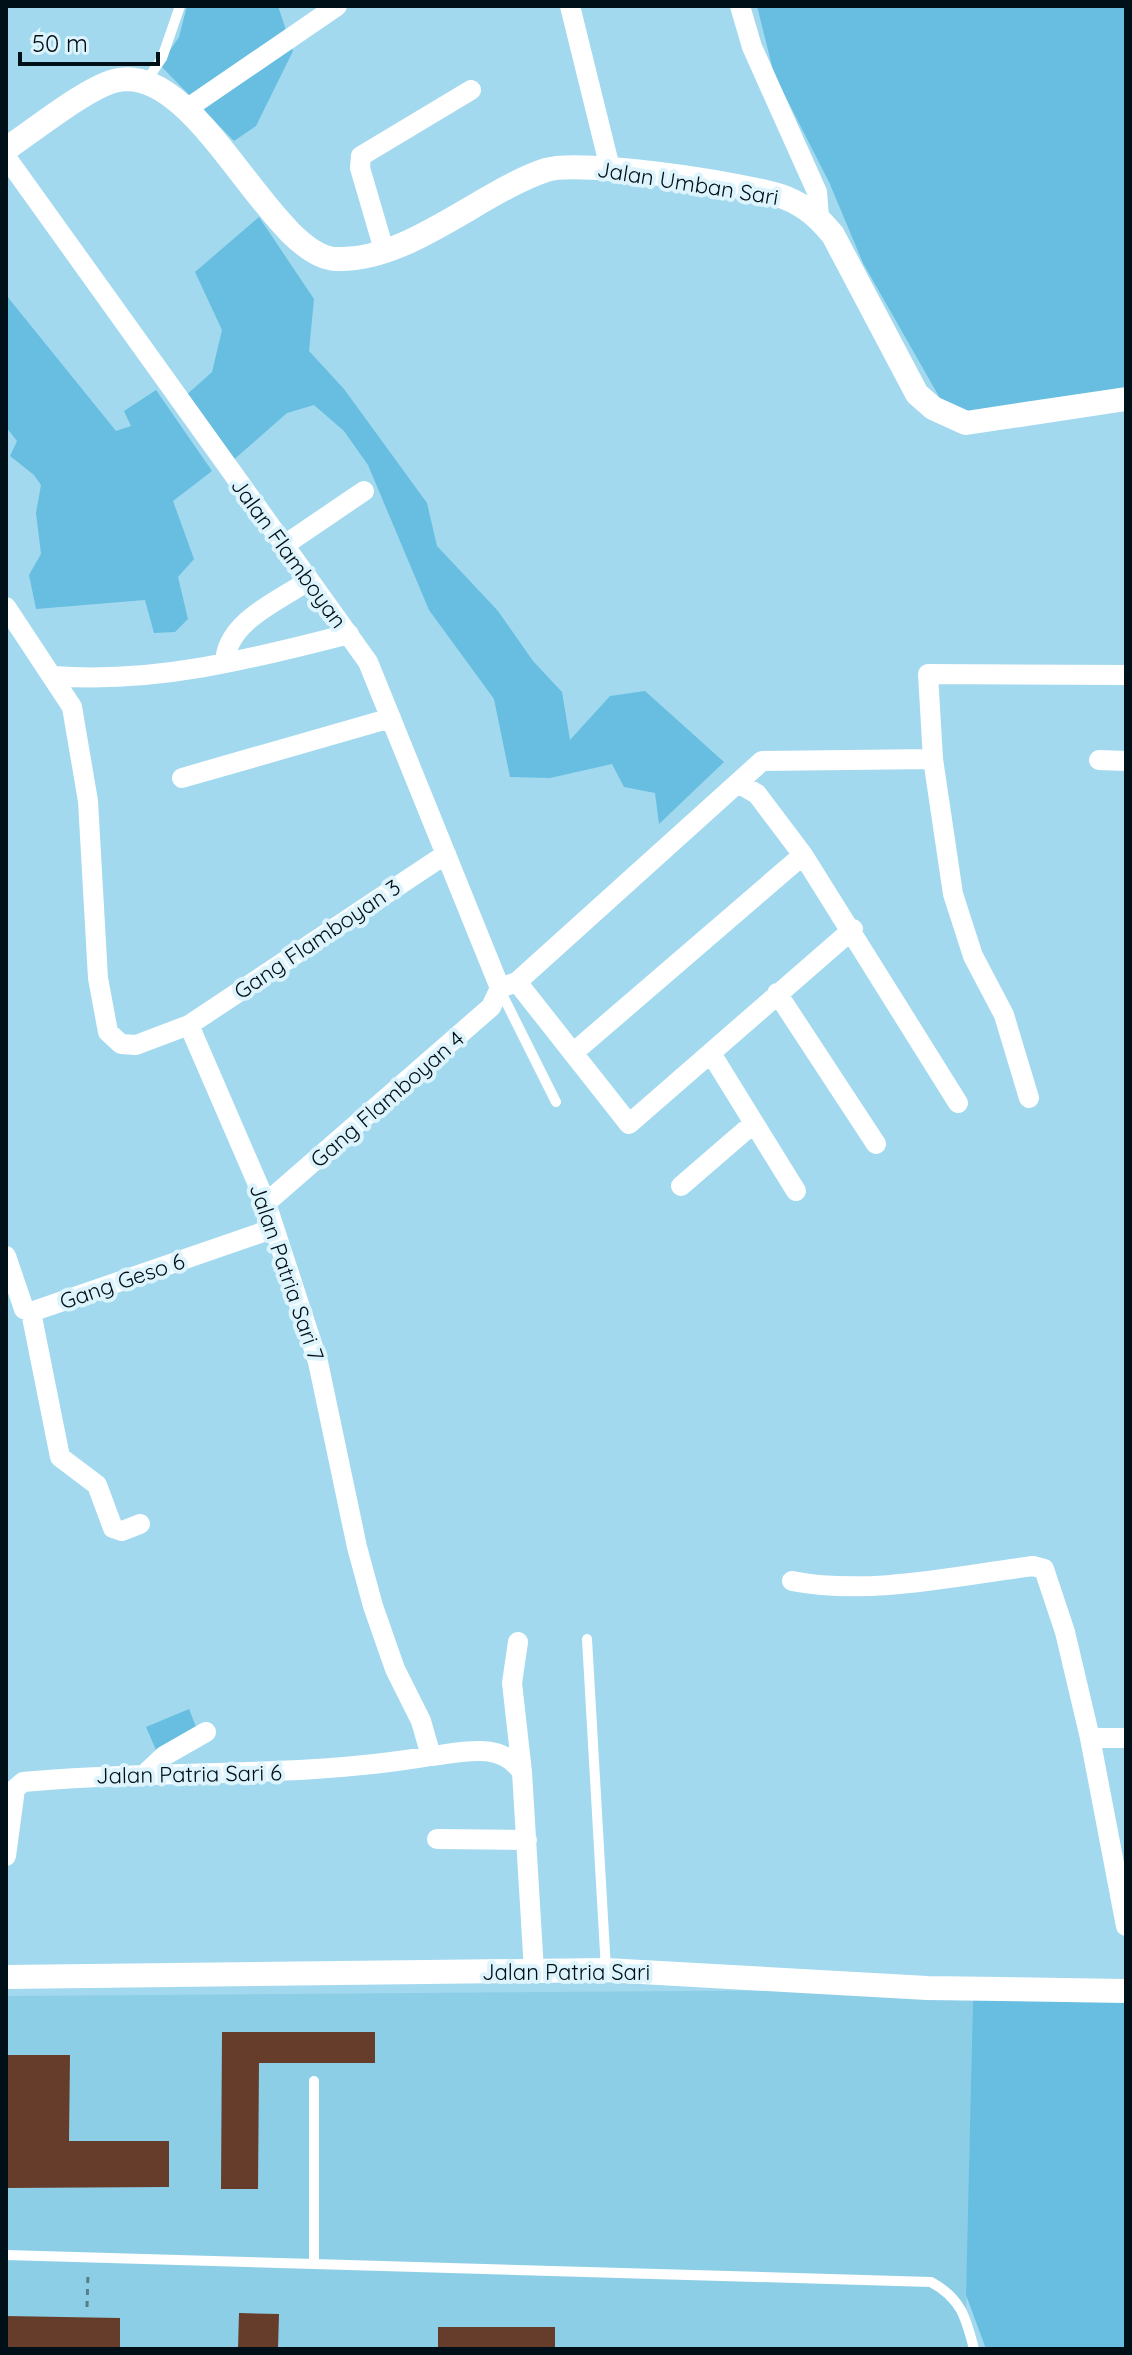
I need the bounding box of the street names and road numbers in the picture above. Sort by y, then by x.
street label: Jalan Umban Sari [595,155,781,211]
street label: Jalan Flamboyan [225,472,353,634]
street label: Gang Flamboyan 3 [228,873,406,1005]
street label: Gang Flamboyan 4 [304,1024,470,1174]
street label: Jalan Patria Sari 7 [244,1180,330,1364]
street label: Gang Geso 6 [56,1246,188,1315]
street label: Jalan Patria Sari 6 [96,1758,282,1790]
street label: Jalan Patria Sari [482,1958,650,1986]

